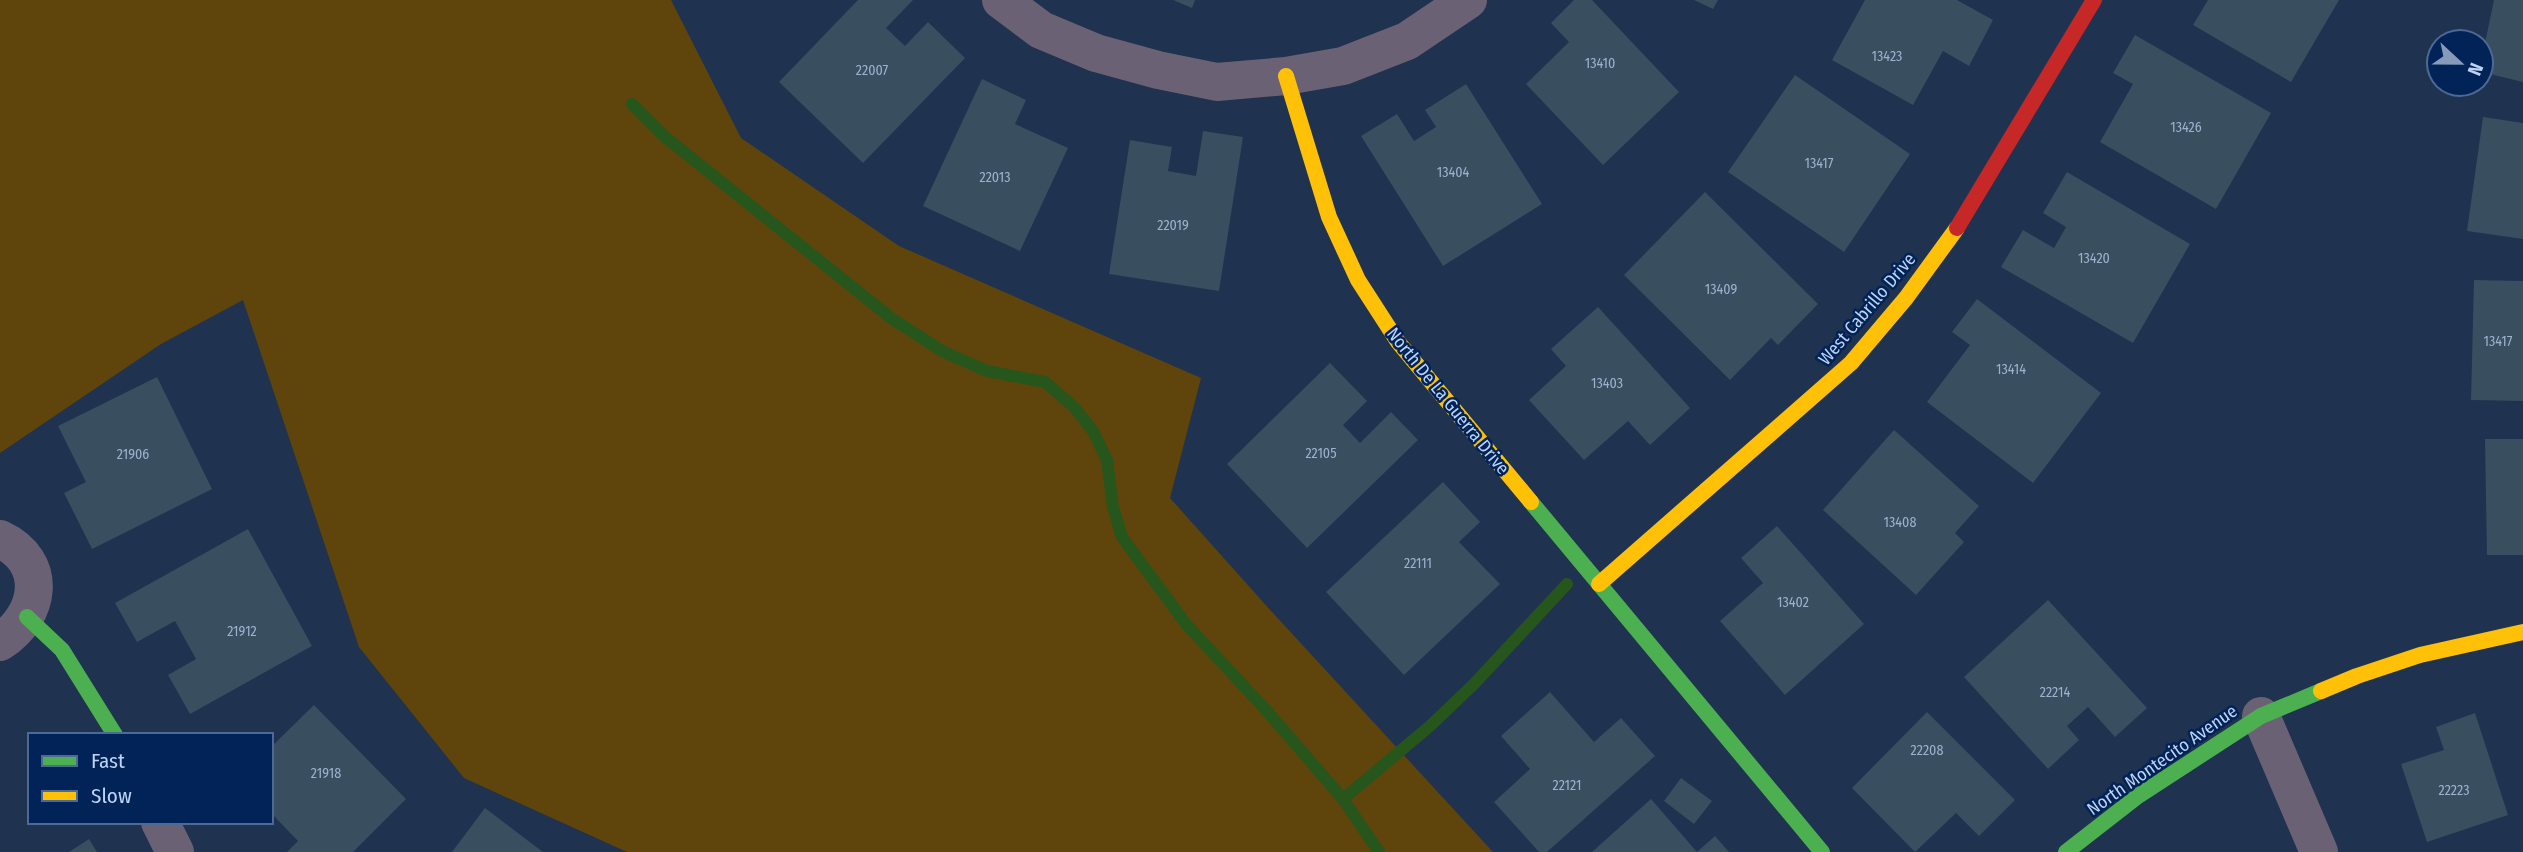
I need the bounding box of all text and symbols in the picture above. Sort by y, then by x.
north arrow [2425,28,2495,98]
house number: 13423 [1872,48,1902,65]
house number: 13410 [1585,55,1615,72]
text: N [2463,60,2488,79]
house number: 22007 [856,62,889,79]
house number: 13426 [2170,119,2202,136]
house number: 13417 [1805,155,1834,172]
house number: 13404 [1437,164,1469,181]
house number: 22013 [979,169,1011,186]
house number: 22019 [1157,217,1189,234]
street label: West Cabrillo Drive [1814,248,1920,369]
house number: 13420 [2078,250,2110,267]
house number: 13409 [1705,281,1737,298]
street label: North De La Guerra Drive [1382,323,1514,479]
house number: 13417 [2484,333,2513,350]
house number: 13414 [1996,361,2026,378]
house number: 13403 [1591,375,1623,392]
house number: 22105 [1305,445,1337,462]
house number: 21906 [117,446,149,463]
house number: 13408 [1884,514,1916,531]
house number: 22111 [1404,555,1432,572]
house number: 13402 [1777,594,1809,611]
house number: 21912 [227,623,257,640]
house number: 22214 [2040,684,2070,701]
street label: North Montecito Avenue [2083,700,2241,820]
legend [28,733,273,824]
house number: 22208 [1911,742,1943,759]
text: Fast [91,748,125,774]
house number: 21918 [311,765,341,782]
house number: 22121 [1553,777,1581,794]
house number: 22223 [2439,782,2469,799]
text: Slow [91,783,132,809]

